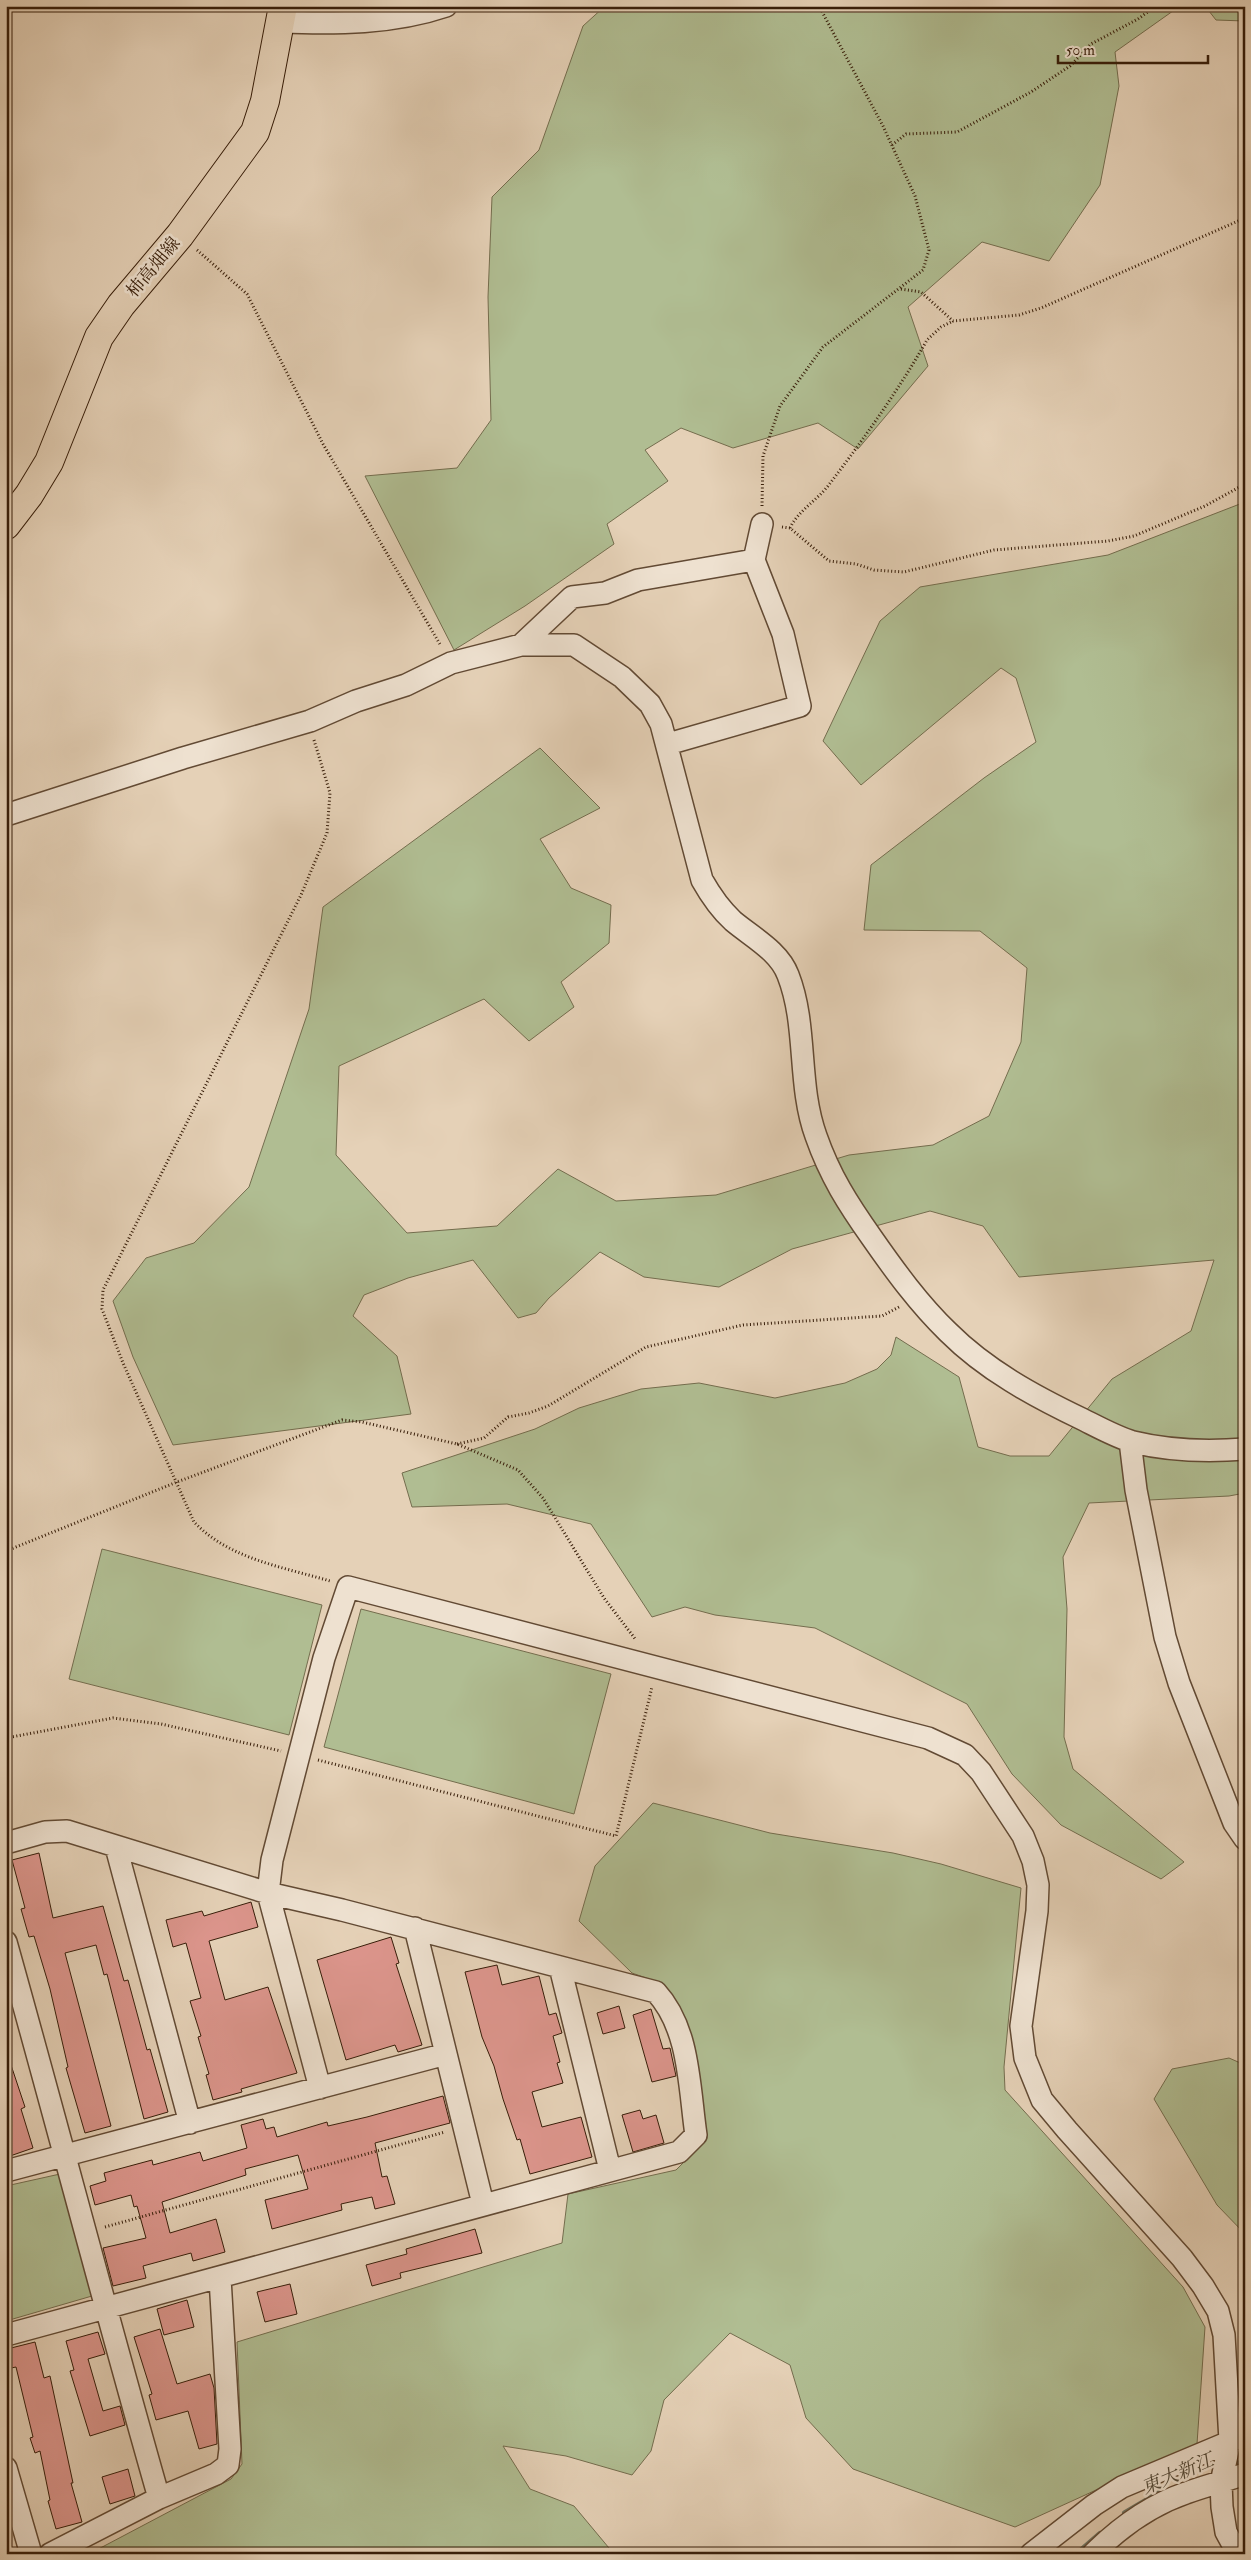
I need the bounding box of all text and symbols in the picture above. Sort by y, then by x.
scale bar [1058,32,1208,64]
text: 50 m [1066,41,1095,60]
street label: 柿高畑線 [121,232,185,302]
water label: 東大新江 [1138,2447,1220,2500]

